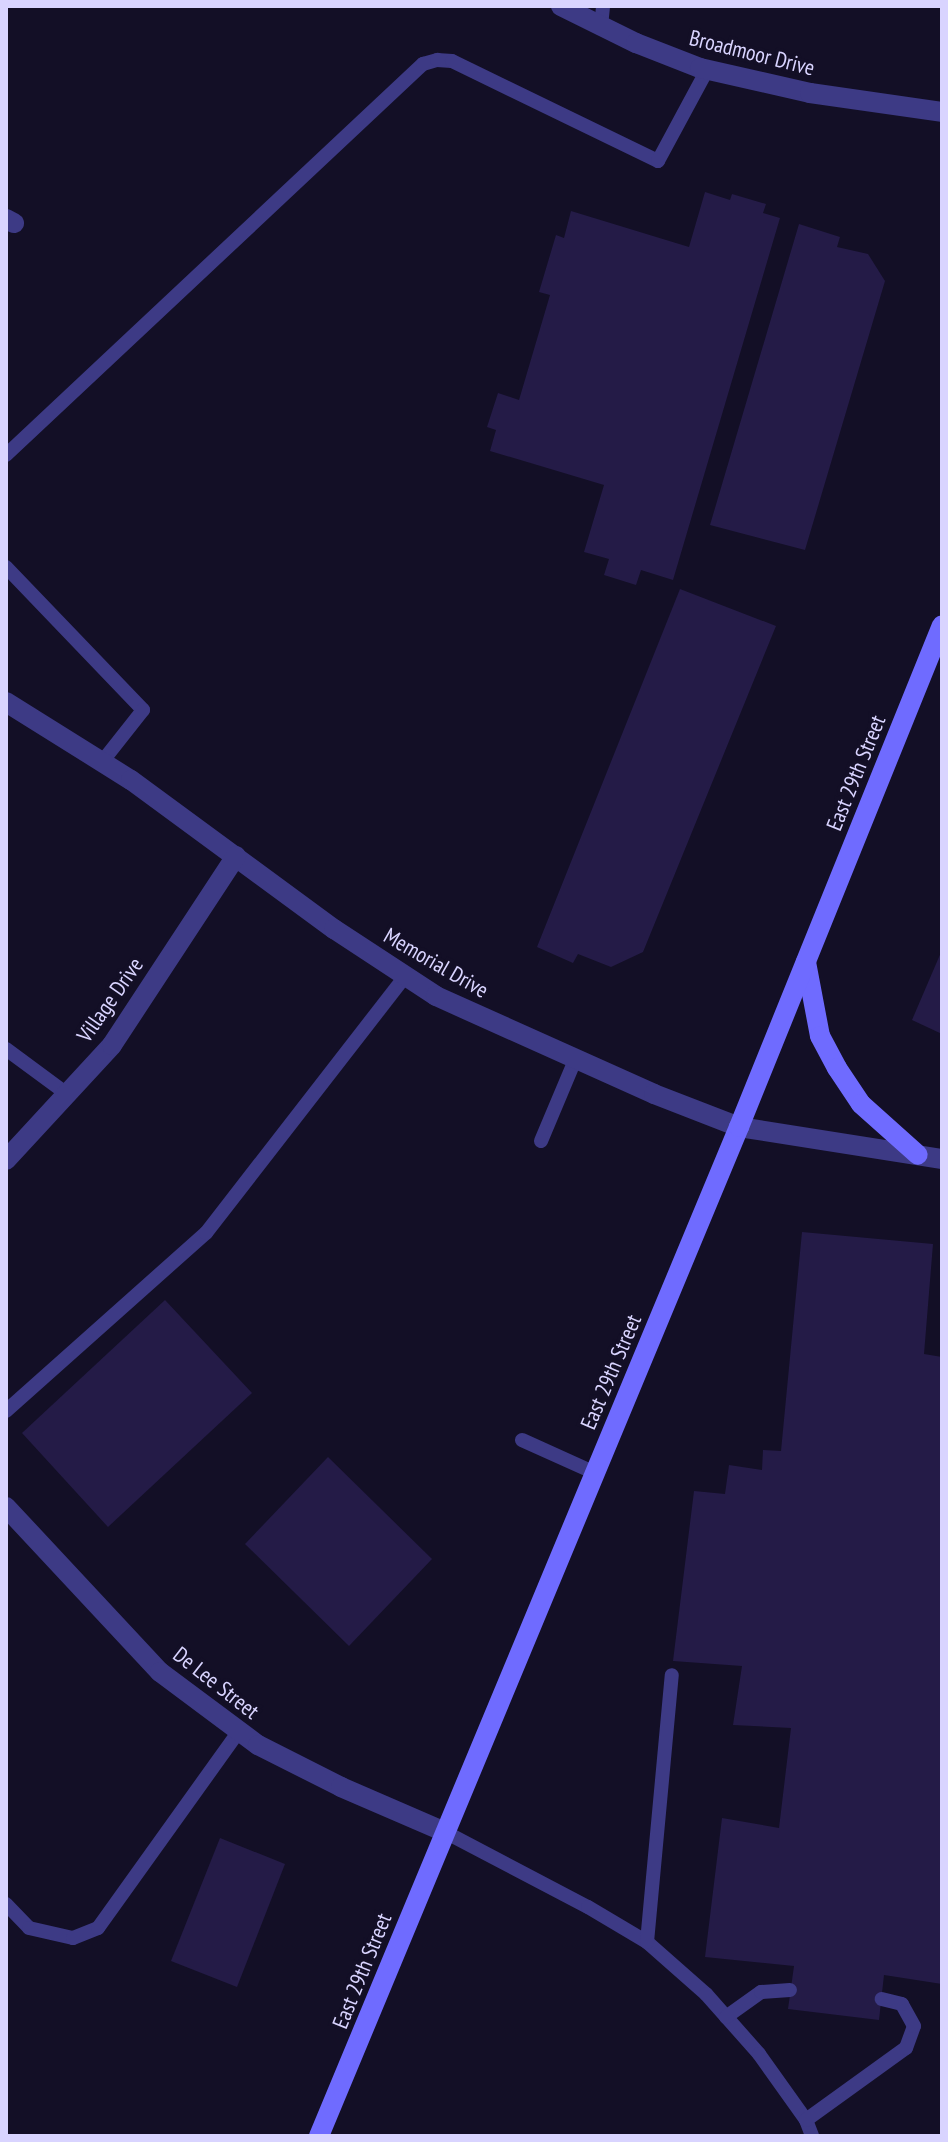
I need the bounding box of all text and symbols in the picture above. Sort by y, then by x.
street label: Broadmoor Drive [687,25,817,81]
street label: East 29th Street [821,711,891,835]
street label: Memorial Drive [379,922,493,1004]
street label: Village Drive [71,953,149,1047]
street label: East 29th Street [575,1311,647,1433]
street label: De Lee Street [168,1641,264,1725]
street label: East 29th Street [327,1909,397,2033]

